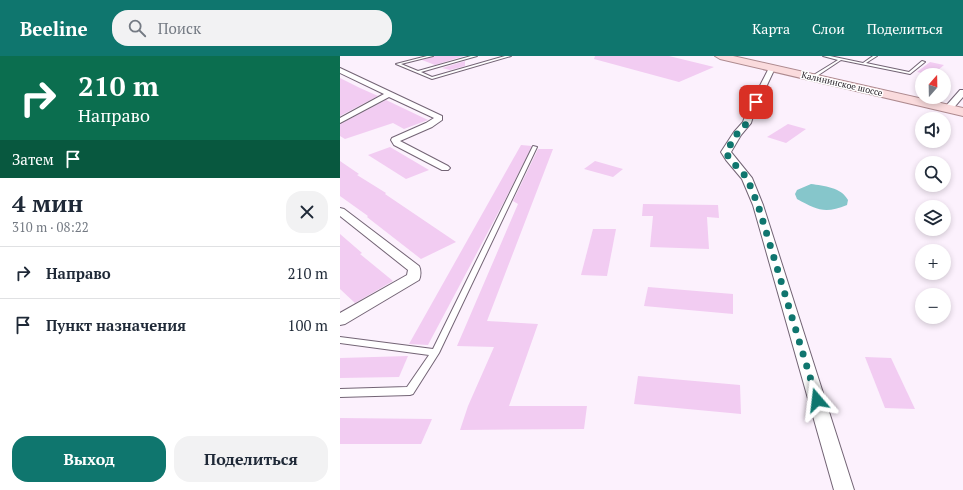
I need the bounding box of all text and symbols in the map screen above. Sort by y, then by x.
search box [112,10,392,46]
text: Beeline [20,16,88,41]
icon: search [126,17,148,39]
text: Поиск [158,18,201,38]
text: Карта [752,19,790,38]
text: Слои [812,19,845,38]
text: Поделиться [867,19,943,38]
text: 210 m [78,67,159,104]
north arrow [915,68,951,104]
map controls [915,68,951,324]
street label: Калининское шоссе [800,69,884,99]
icon: right [12,72,64,124]
pin [739,85,773,119]
icon: arrive [745,91,767,113]
text: Направо [78,103,150,127]
button: sound [915,112,951,148]
icon: arrive [62,148,84,170]
text: Затем [12,149,54,169]
button: search [915,156,951,192]
text: 4 мин [12,187,83,219]
button: close [286,191,328,233]
button: layers [915,200,951,236]
text: 310 m · 08:22 [12,218,89,236]
button: + [915,244,951,280]
icon: right [12,262,34,284]
text: Направо [46,263,111,283]
text: 210 m [287,263,328,283]
button: − [915,288,951,324]
icon: arrive [12,314,34,336]
text: Пункт назначения [46,315,186,335]
text: 100 m [287,315,328,335]
position arrow [796,379,838,421]
button: Выход [12,436,166,482]
button: Поделиться [174,436,328,482]

